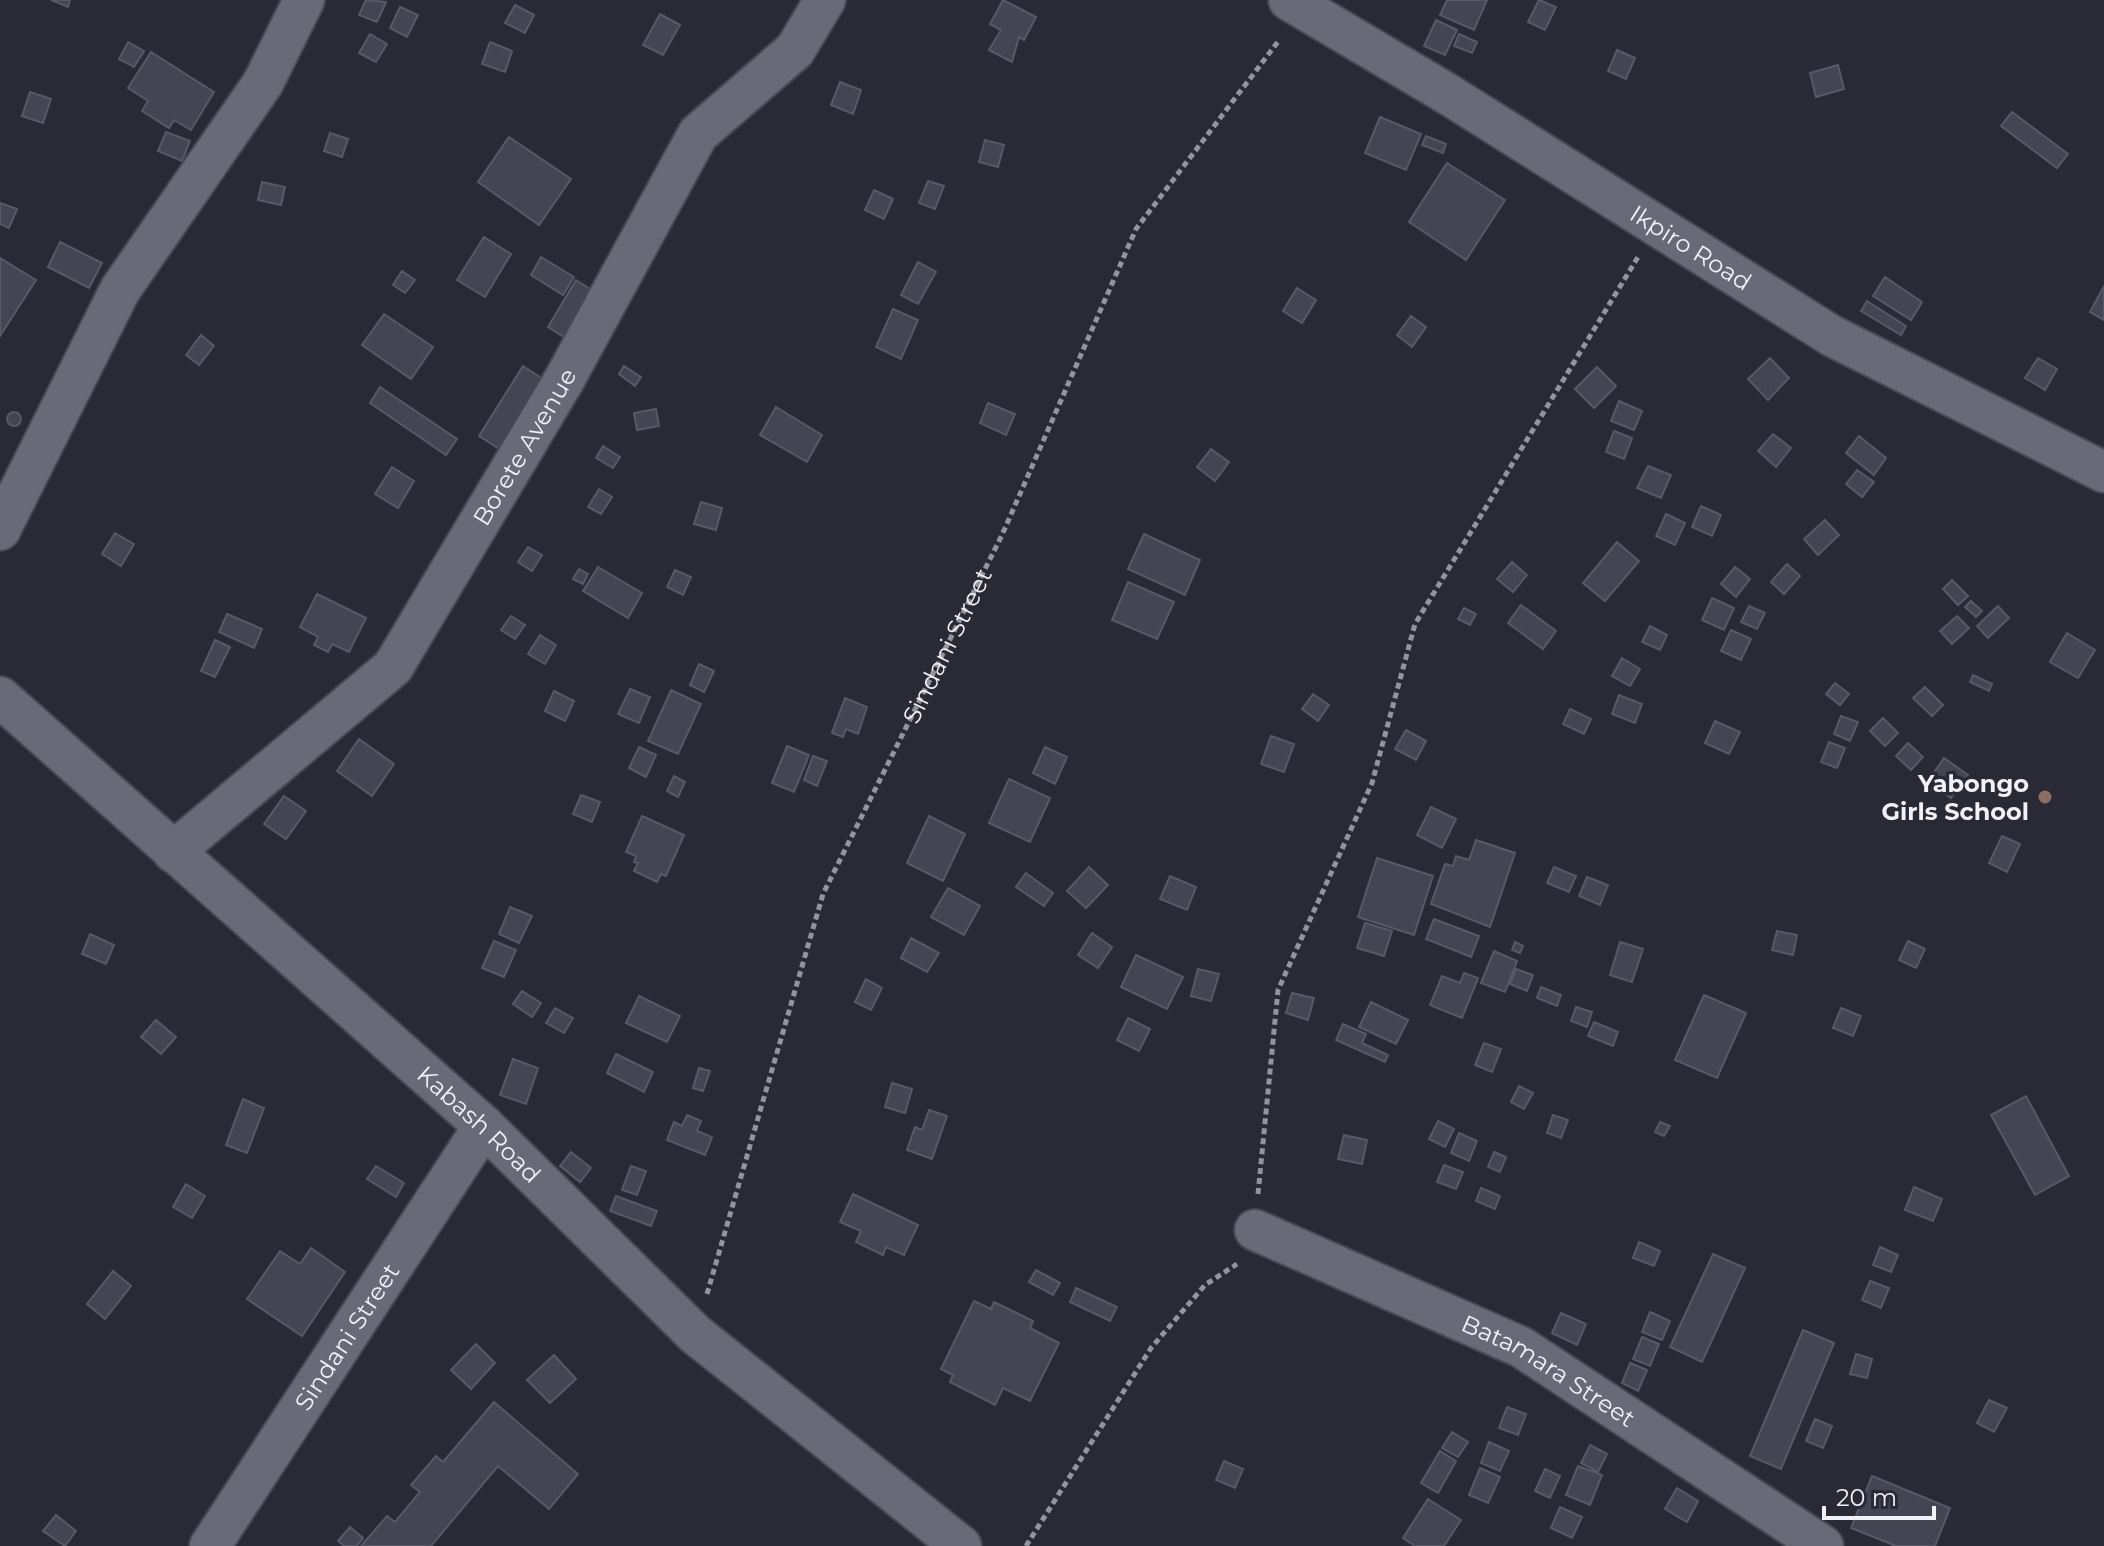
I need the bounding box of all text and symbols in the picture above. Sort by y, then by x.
street label: Ikpiro Road [1625,198,1757,296]
street label: Borete Avenue [466,363,582,530]
street label: Sindani Street [896,563,998,728]
place label: Yabongo Girls School [1882,769,2029,826]
marker: Yabongo Girls School [2036,788,2054,806]
street label: Kabash Road [412,1059,547,1189]
street label: Sindani Street [288,1257,405,1416]
street label: Batamara Street [1457,1308,1641,1433]
scale bar [1824,1470,1934,1520]
text: 20 m [1836,1483,1897,1512]

